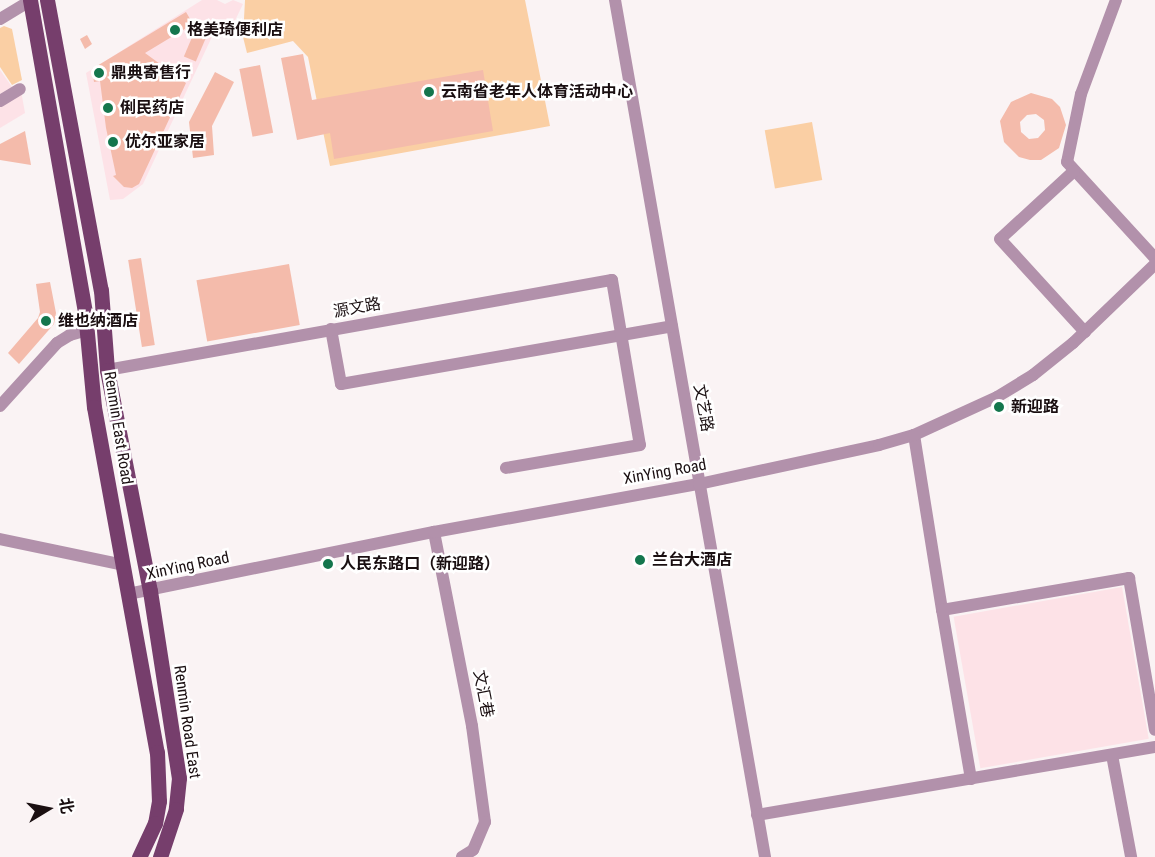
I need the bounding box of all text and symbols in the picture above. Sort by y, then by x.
place label: 格美琦便利店 [187,20,283,40]
marker: 格美琦便利店 [168,23,182,37]
place label: 鼎典寄售行 [111,63,191,83]
marker: 鼎典寄售行 [92,66,106,80]
place label: 云南省老年人体育活动中心 [441,82,633,102]
marker: 云南省老年人体育活动中心 [422,85,436,99]
place label: 俐民药店 [120,98,184,118]
marker: 俐民药店 [101,101,115,115]
place label: 优尔亚家居 [125,132,205,152]
marker: 优尔亚家居 [106,135,120,149]
street label: 源文路 [332,294,382,322]
place label: 维也纳酒店 [58,311,138,331]
marker: 维也纳酒店 [39,314,53,328]
street label: Renmin East Road [100,370,136,486]
street label: 文艺路 [689,383,717,433]
place label: 新迎路 [1011,397,1059,417]
marker: 新迎路 [992,400,1006,414]
street label: XinYing Road [622,455,708,489]
street label: XinYing Road [145,548,231,584]
place label: 兰台大酒店 [652,550,732,570]
marker: 兰台大酒店 [633,553,647,567]
place label: 人民东路口（新迎路） [340,554,500,574]
marker: 人民东路口（新迎路） [321,557,335,571]
street label: Renmin Road East [170,664,204,780]
street label: 文汇巷 [469,669,497,719]
north arrow [18,779,78,839]
text: 北 [55,796,77,815]

